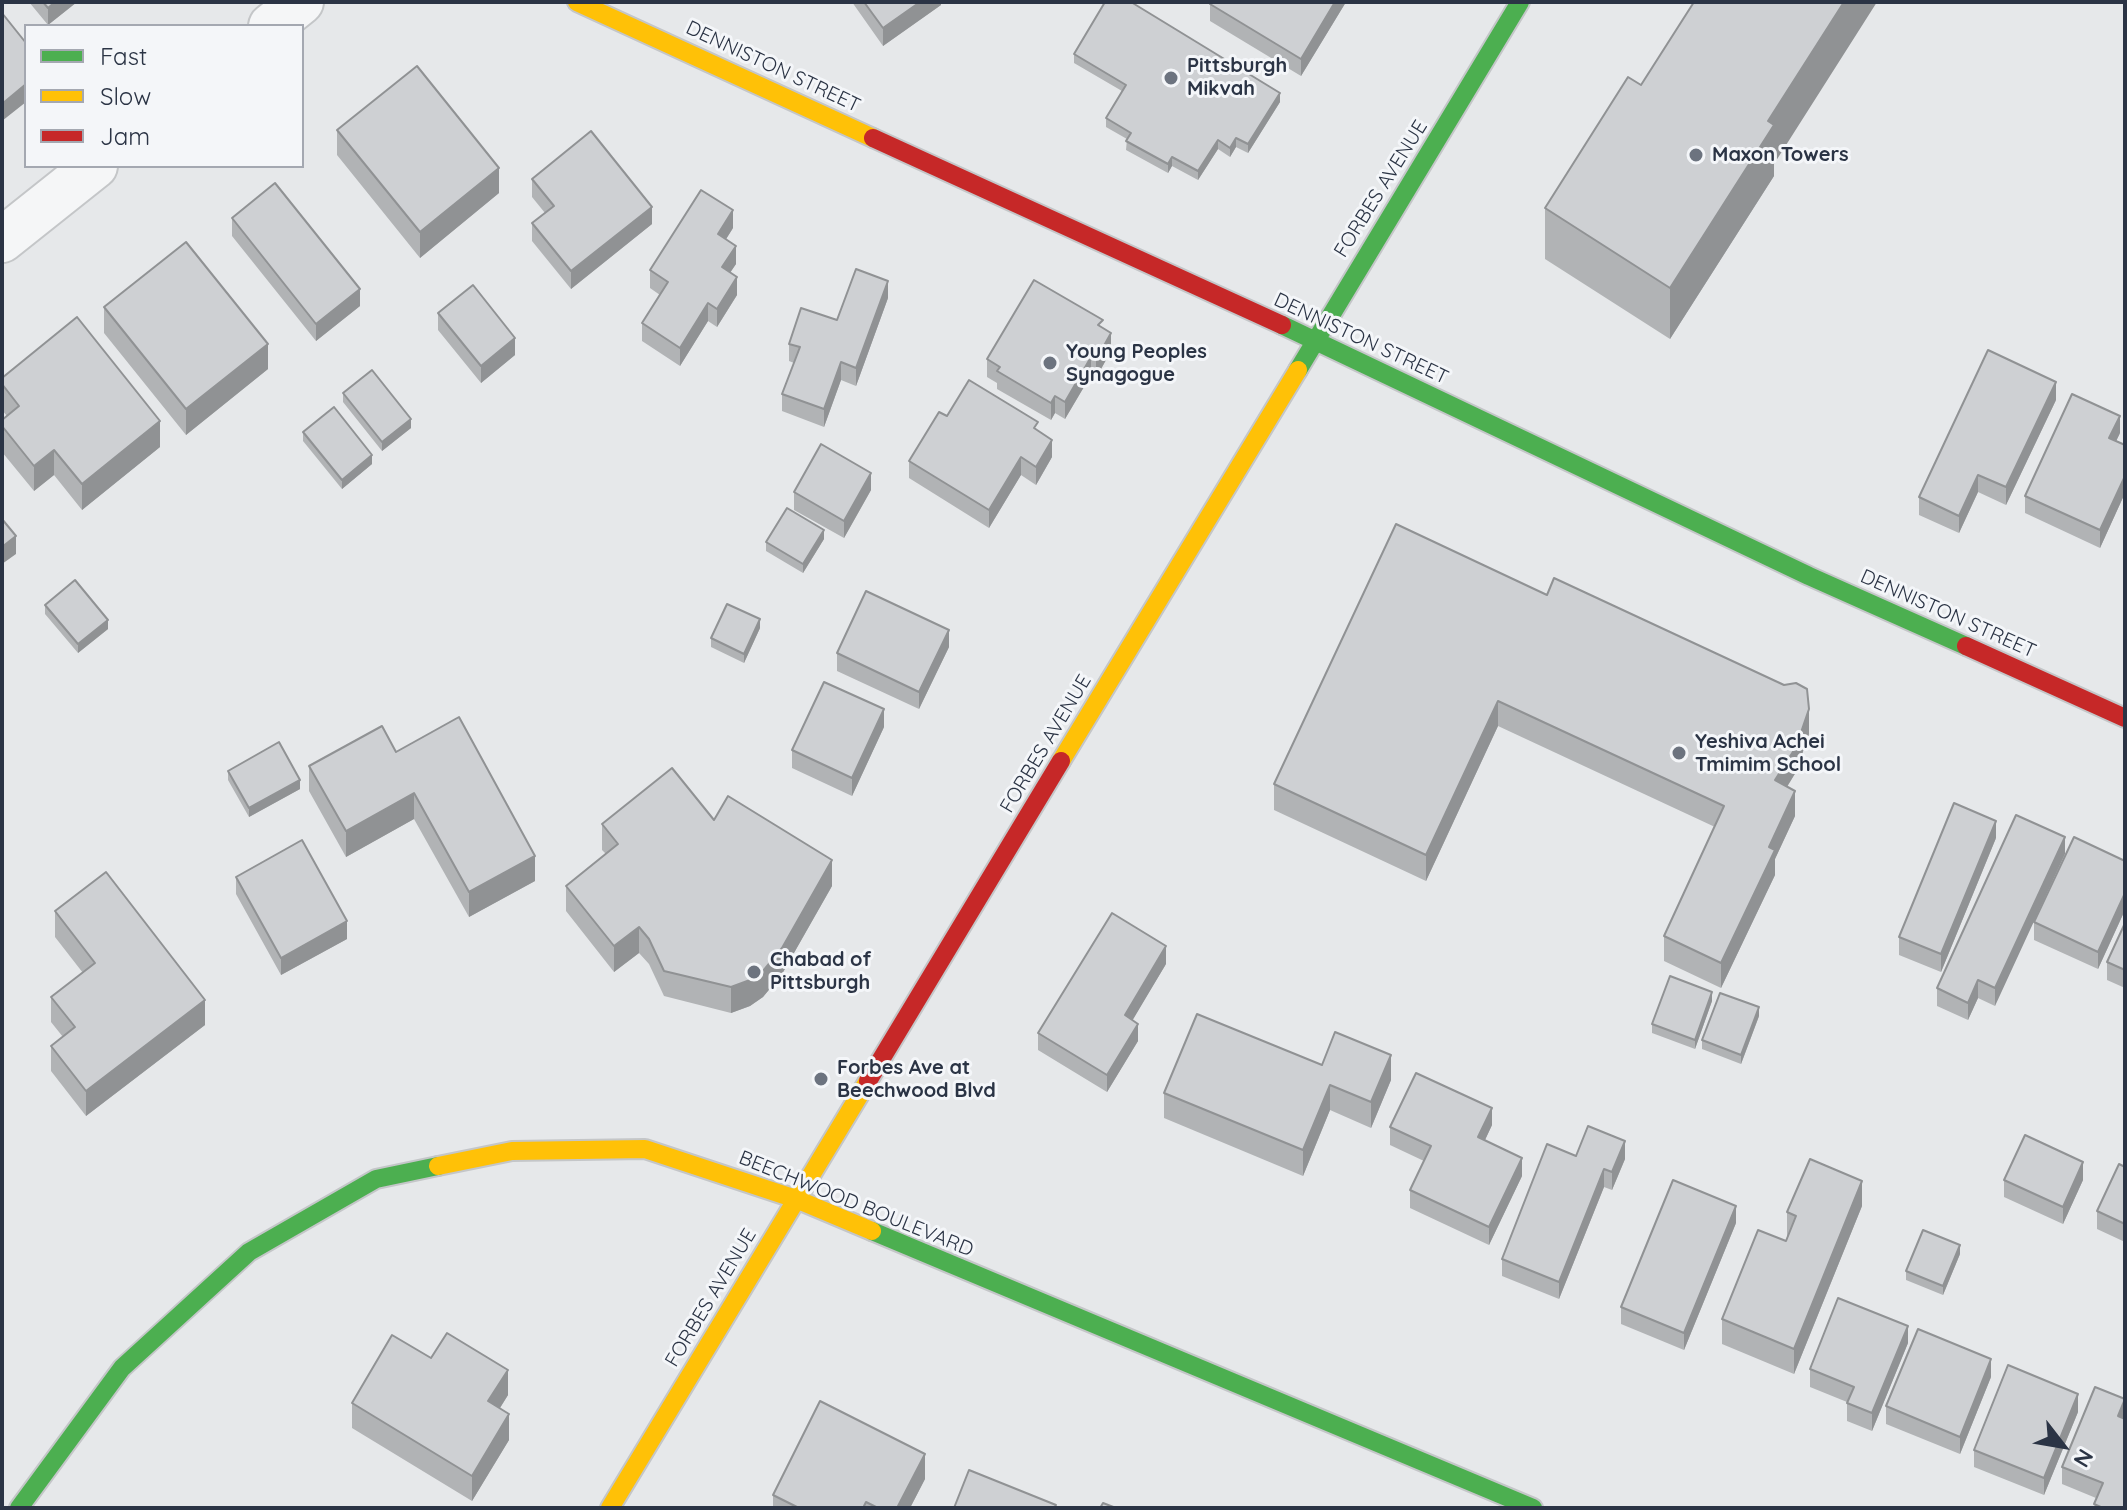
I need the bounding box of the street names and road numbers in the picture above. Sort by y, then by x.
street label: DENNISTON STREET [682,16,864,118]
street label: FORBES AVENUE [1329,116,1433,262]
street label: DENNISTON STREET [1270,288,1452,390]
street label: DENNISTON STREET [1856,564,2040,664]
street label: FORBES AVENUE [995,671,1097,817]
street label: BEECHWOOD BOULEVARD [735,1146,977,1262]
street label: FORBES AVENUE [660,1225,762,1371]

